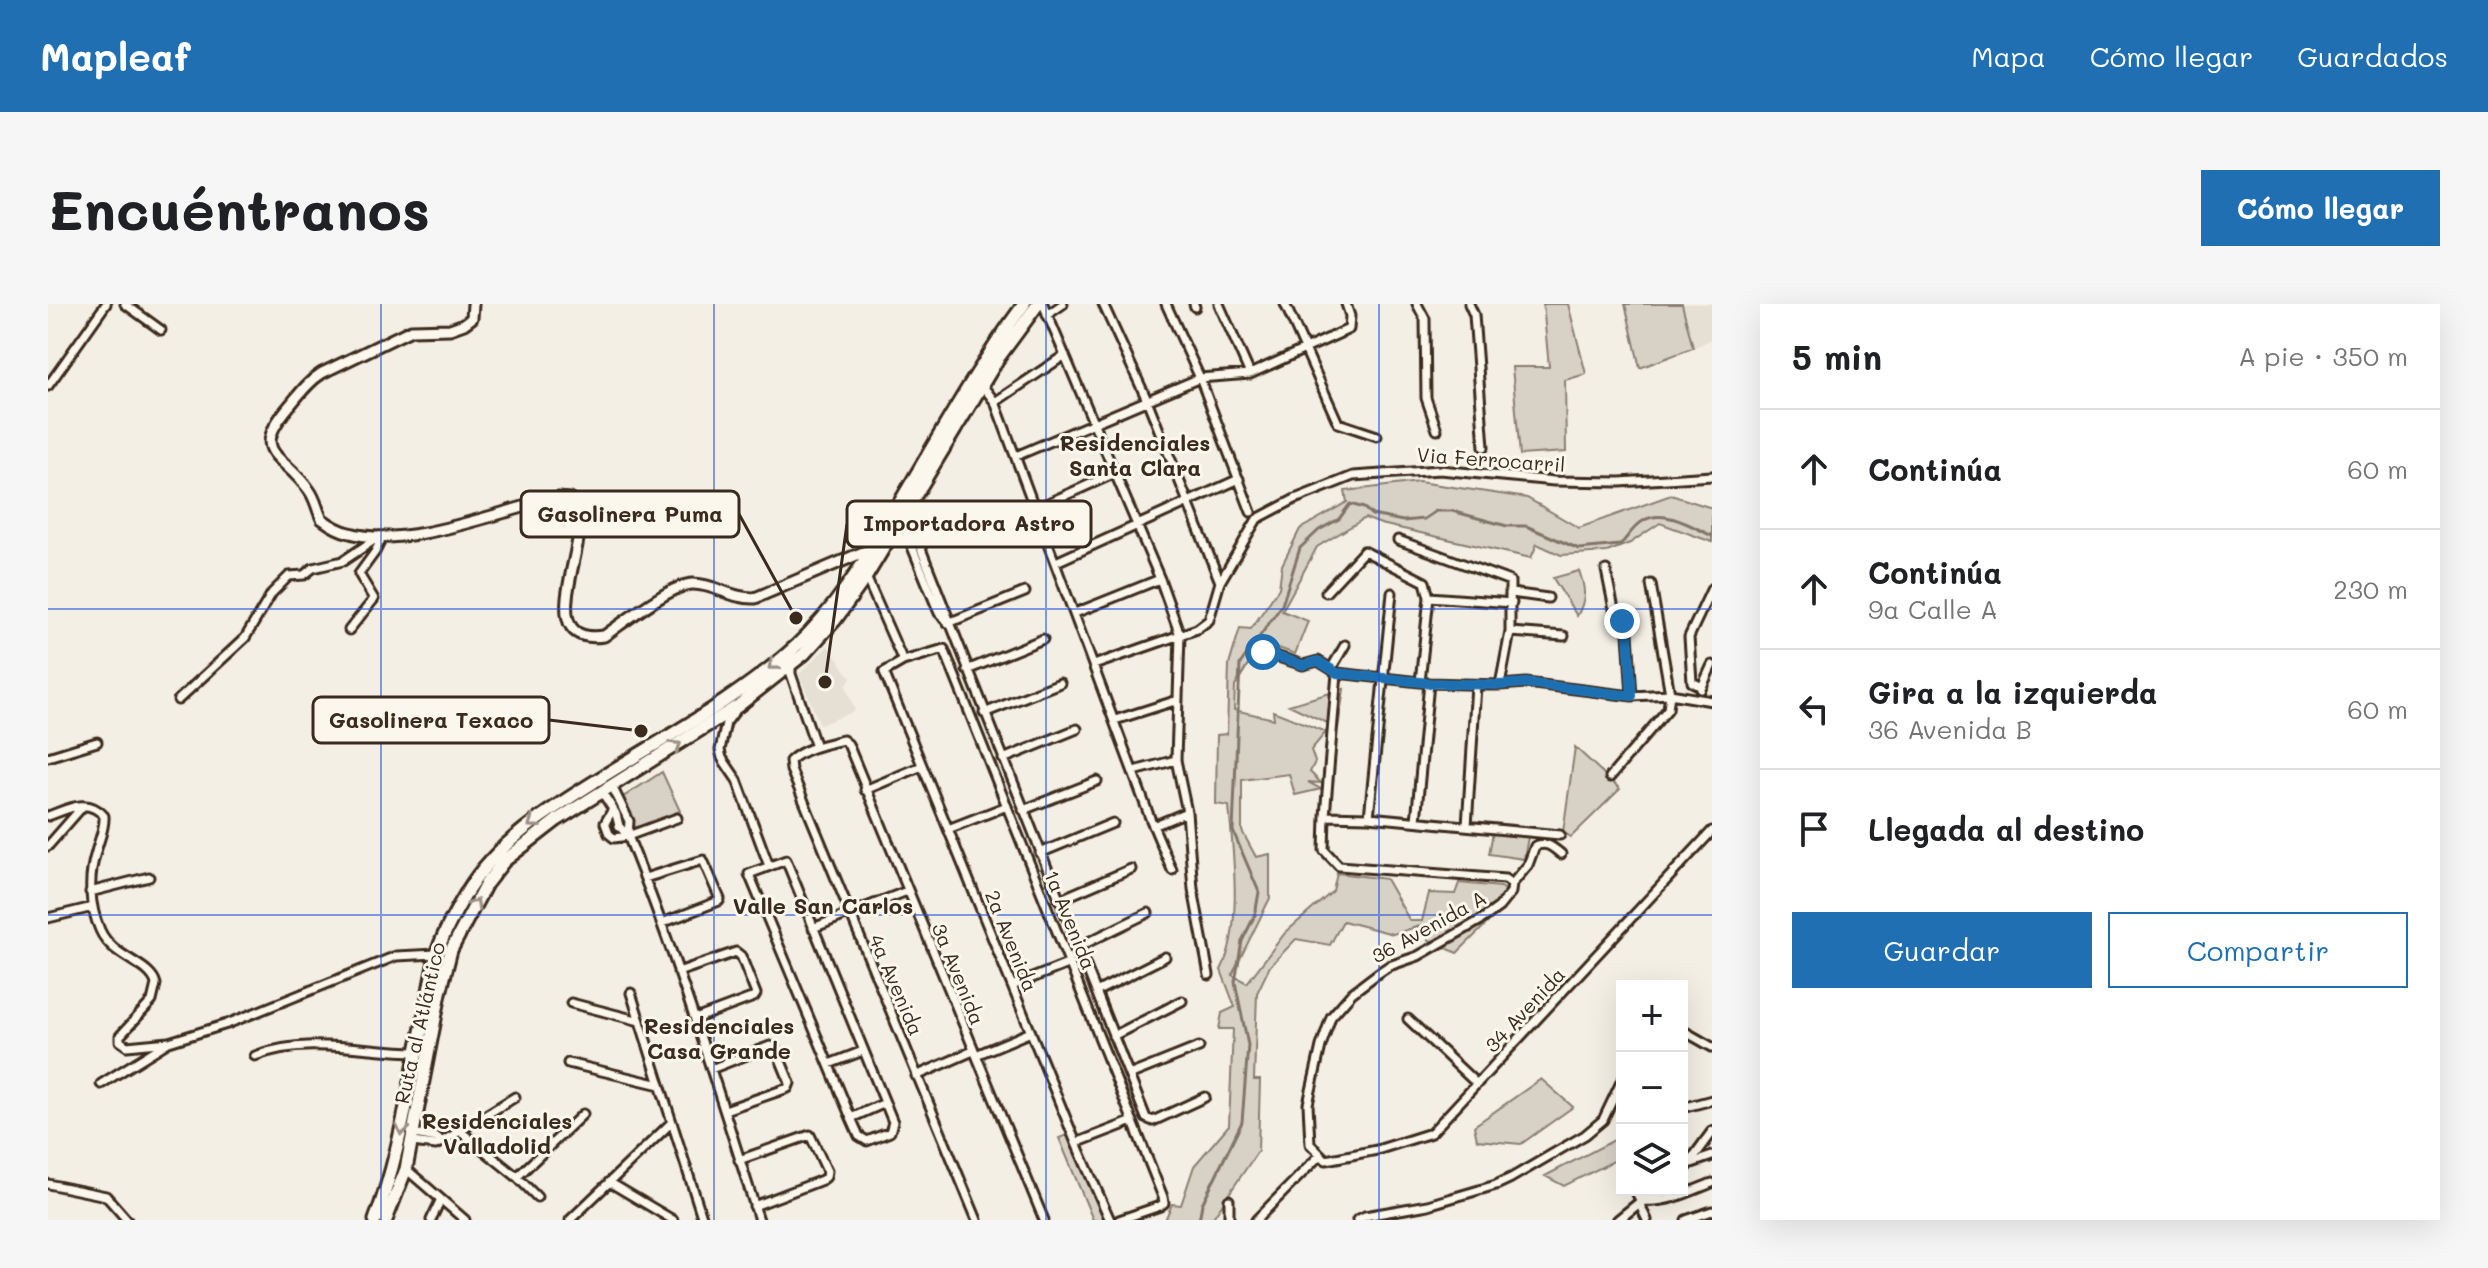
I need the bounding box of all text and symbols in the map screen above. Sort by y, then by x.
text: Mapleaf [40,31,191,81]
text: Mapa [1971,38,2046,74]
text: Cómo llegar [2090,38,2253,74]
text: Guardados [2297,38,2448,74]
button: Cómo llegar [2201,170,2440,246]
text: Encuéntranos [48,172,430,245]
text: 5 min [1792,334,1882,379]
text: A pie · 350 m [2238,339,2408,373]
district label: Residenciales Santa Clara [1060,428,1210,482]
street label: Via Ferrocarril [1416,441,1566,477]
icon: ahead [1792,447,1836,491]
text: Continúa [1868,449,2002,489]
text: 60 m [2347,452,2408,486]
callout: Gasolinera Puma [521,491,739,537]
text: Gasolinera Puma [537,499,723,528]
callout: Importadora Astro [847,501,1091,547]
text: Importadora Astro [863,508,1075,537]
text: Continúa [1868,552,2002,592]
icon: ahead [1792,567,1836,611]
text: 230 m [2333,572,2408,606]
text: 9a Calle A [1868,592,1998,626]
route end [1604,603,1640,639]
route start [1245,634,1281,670]
one-way arrow [767,655,782,669]
text: Gira a la izquierda [1868,672,2157,712]
icon: left [1792,687,1836,731]
text: 60 m [2347,692,2408,726]
callout: Gasolinera Texaco [313,697,549,743]
text: Gasolinera Texaco [329,705,533,734]
text: 36 Avenida B [1868,712,2032,746]
one-way arrow [668,740,682,755]
icon: arrive [1792,807,1836,851]
text: Llegada al destino [1868,809,2144,849]
one-way arrow [527,814,541,828]
street label: 1a Avenida [1039,866,1103,973]
street label: 36 Avenida A [1366,884,1491,968]
street label: 2a Avenida [980,886,1044,995]
district label: Valle San Carlos [733,891,913,920]
one-way arrow [465,898,481,913]
button: Guardar [1792,912,2092,988]
button: Compartir [2108,912,2408,988]
street label: 3a Avenida [927,919,991,1028]
street label: 4a Avenida [864,930,930,1039]
street label: Ruta al Atlántico [388,939,450,1106]
street label: 34 Avenida [1478,961,1570,1057]
map controls [1616,980,1688,1196]
button: + [1616,980,1688,1052]
district label: Residenciales Casa Grande [644,1011,794,1065]
button: − [1616,1052,1688,1124]
district label: Residenciales Valladolid [422,1106,572,1160]
one-way arrow [394,1122,411,1136]
button: layers [1616,1124,1688,1196]

